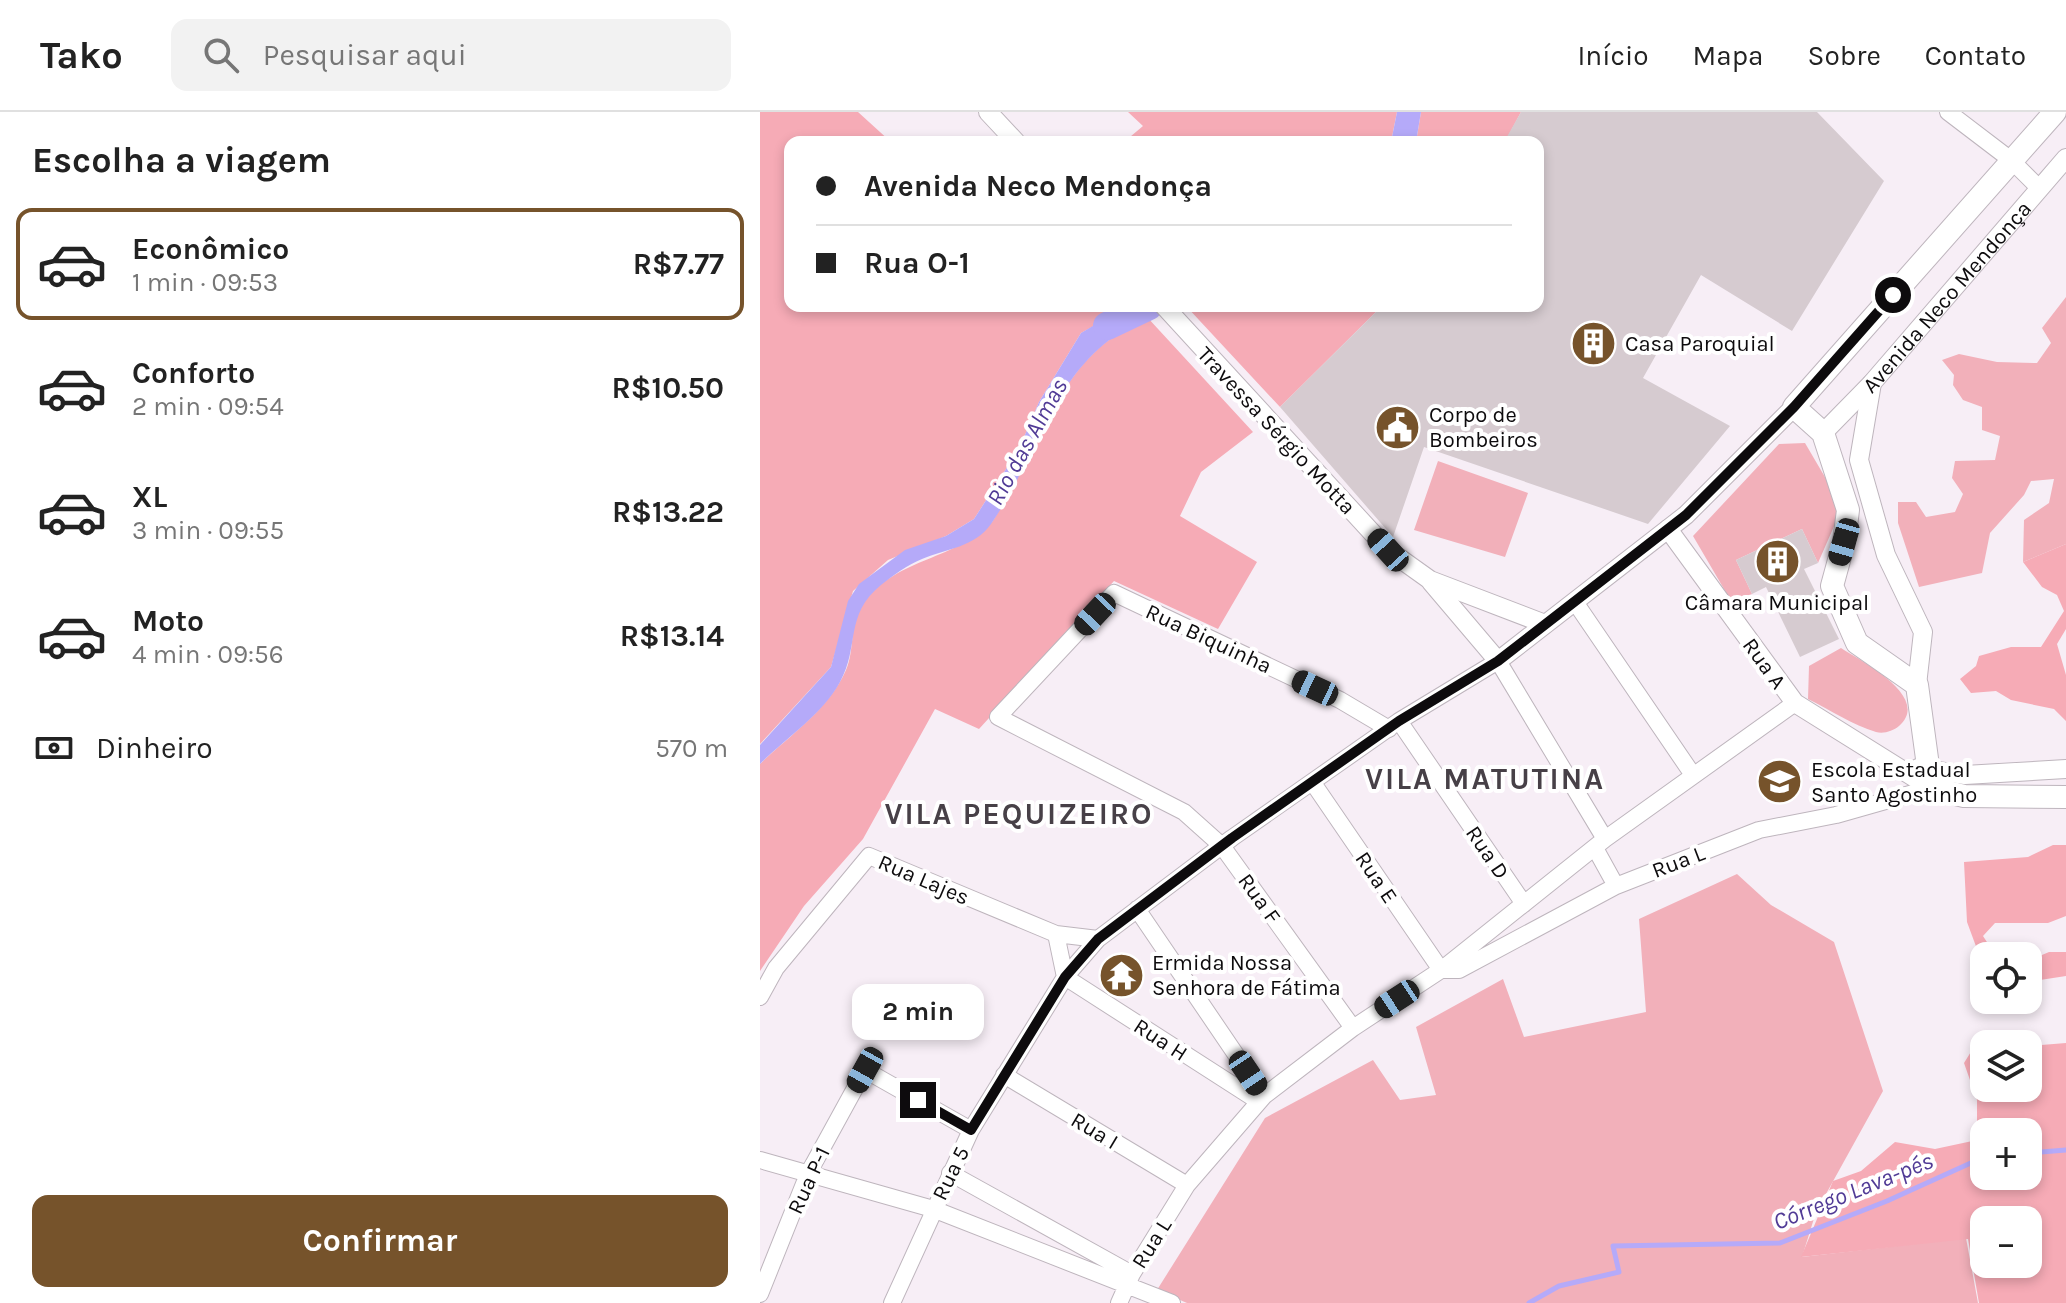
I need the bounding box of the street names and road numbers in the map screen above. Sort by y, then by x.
street label: Avenida Neco Mendonça [1858,196,2037,399]
street label: Travessa Sérgio Motta [1192,341,1361,520]
street label: Rua Biquinha [1142,598,1276,679]
street label: Rua A [1737,633,1792,694]
street label: Rua D [1460,821,1514,884]
street label: Rua L [1648,840,1709,884]
street label: Rua E [1350,847,1403,908]
street label: Rua Lajes [874,849,973,911]
street label: Rua F [1232,868,1286,929]
street label: Rua H [1129,1013,1192,1067]
street label: Rua I [1066,1107,1123,1155]
street label: Rua 5 [927,1142,975,1205]
street label: Rua P-1 [782,1143,836,1218]
street label: Rua L [1126,1213,1178,1273]

